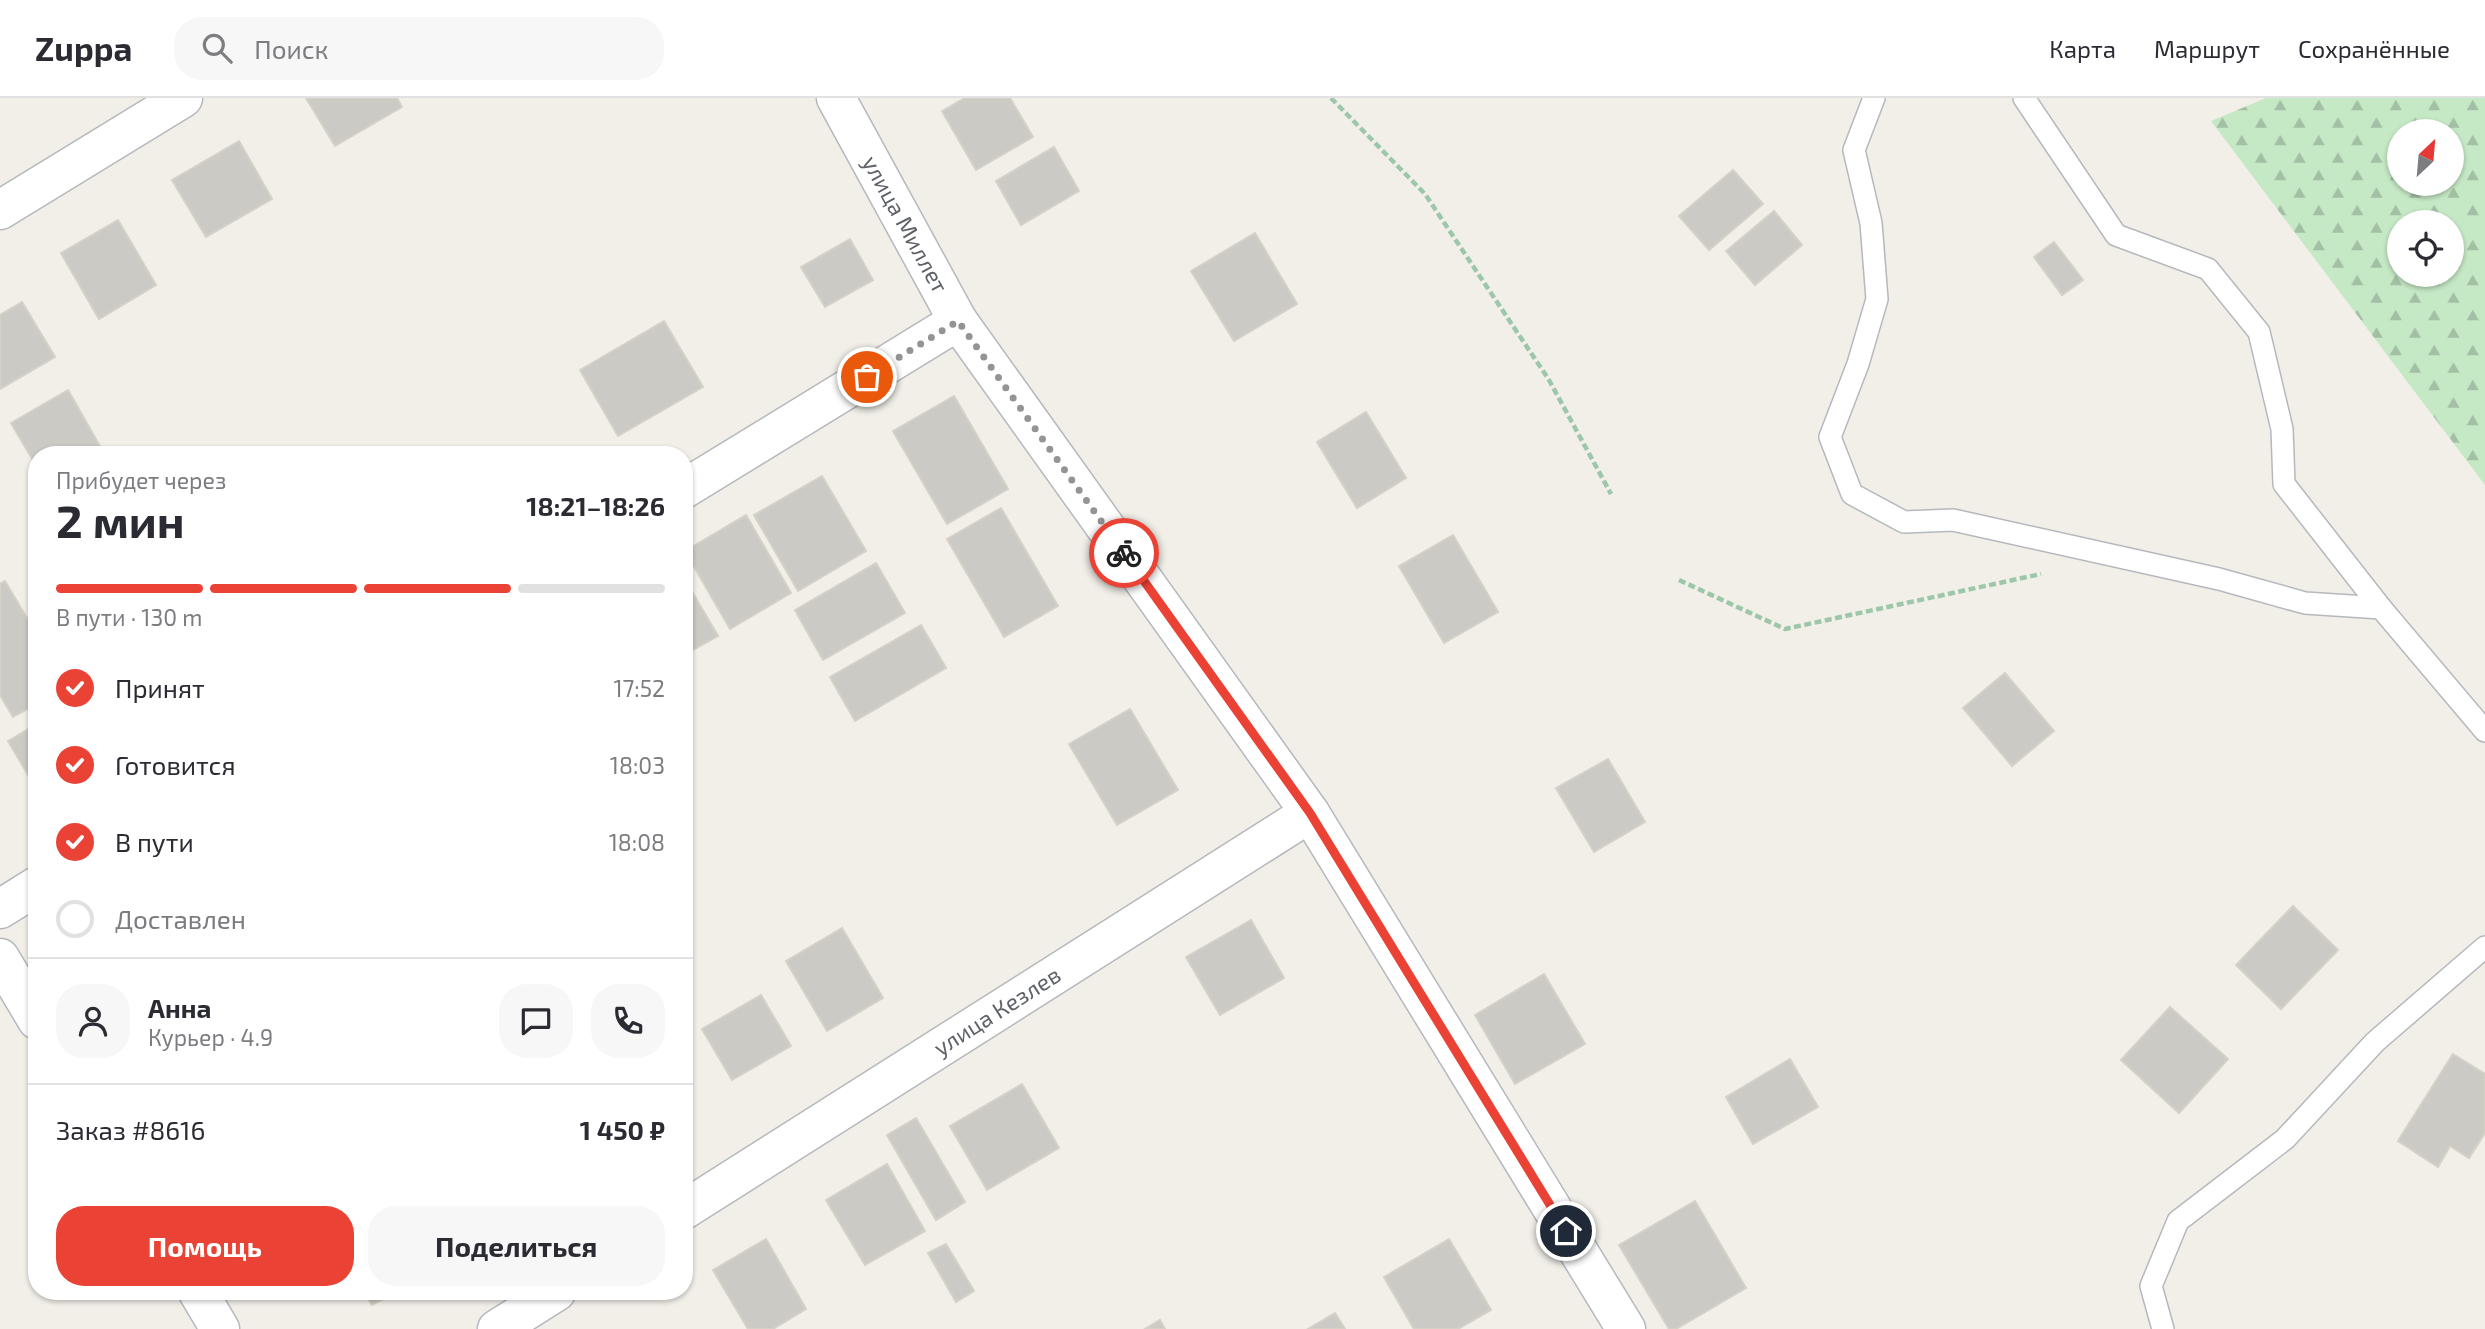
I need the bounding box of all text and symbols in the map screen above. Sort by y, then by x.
search box [174,17,664,80]
text: Zuppa [35,28,132,68]
icon: search [198,29,236,67]
text: Поиск [254,33,329,64]
text: Карта [2049,34,2116,63]
text: Маршрут [2154,34,2260,63]
text: Сохранённые [2298,34,2450,63]
north arrow [2387,119,2464,196]
map controls [2387,119,2464,287]
street label: улица Миллет [856,150,955,297]
button: locate [2387,210,2464,287]
pin [837,347,897,407]
icon: bag [848,358,886,396]
text: Прибудет через [56,466,226,494]
text: 18:21–18:26 [526,490,665,521]
text: 2 мин [56,492,185,547]
courier [1089,518,1159,588]
icon: bike [1105,534,1143,572]
text: В пути · 130 m [56,603,202,631]
icon: check [56,669,94,707]
text: Принят [115,672,205,703]
text: 17:52 [613,674,665,702]
icon: check [56,746,94,784]
text: Готовится [115,749,236,780]
text: 18:03 [610,751,665,779]
icon: check [56,823,94,861]
text: В пути [115,826,194,857]
text: 18:08 [609,828,665,856]
text: Доставлен [115,903,246,934]
street label: улица Кезлев [928,960,1066,1062]
button: person [56,984,130,1058]
button: chat [499,984,573,1058]
button: phone [591,984,665,1058]
text: Анна [148,992,211,1023]
text: Курьер · 4.9 [148,1023,273,1051]
text: Заказ #8616 [56,1114,205,1145]
text: 1 450 ₽ [580,1114,665,1145]
pin [1536,1201,1596,1261]
button: Помощь [56,1206,354,1286]
button: Поделиться [368,1206,665,1286]
icon: home [1547,1212,1585,1250]

